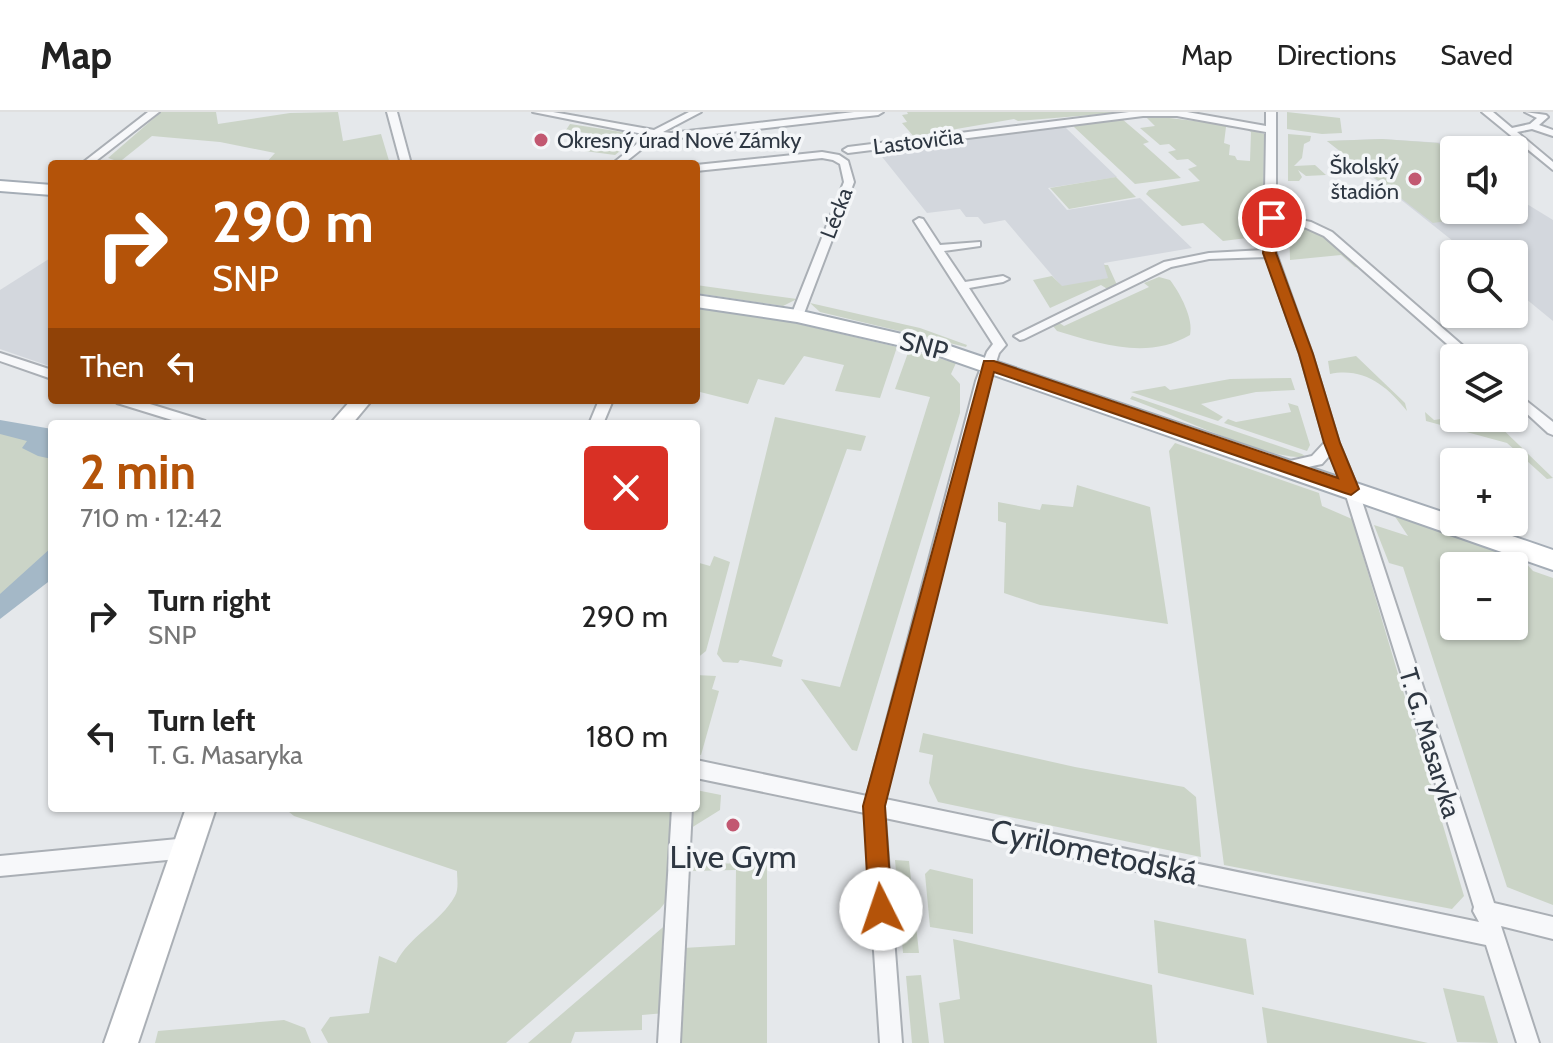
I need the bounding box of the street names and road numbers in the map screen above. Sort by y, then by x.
street label: Lastovičia [871,123,965,160]
street label: Lécka [814,183,859,242]
street label: SNP [896,324,952,368]
street label: T. G. Masaryka [1392,664,1468,822]
street label: Cyrilometodská [987,811,1202,893]

